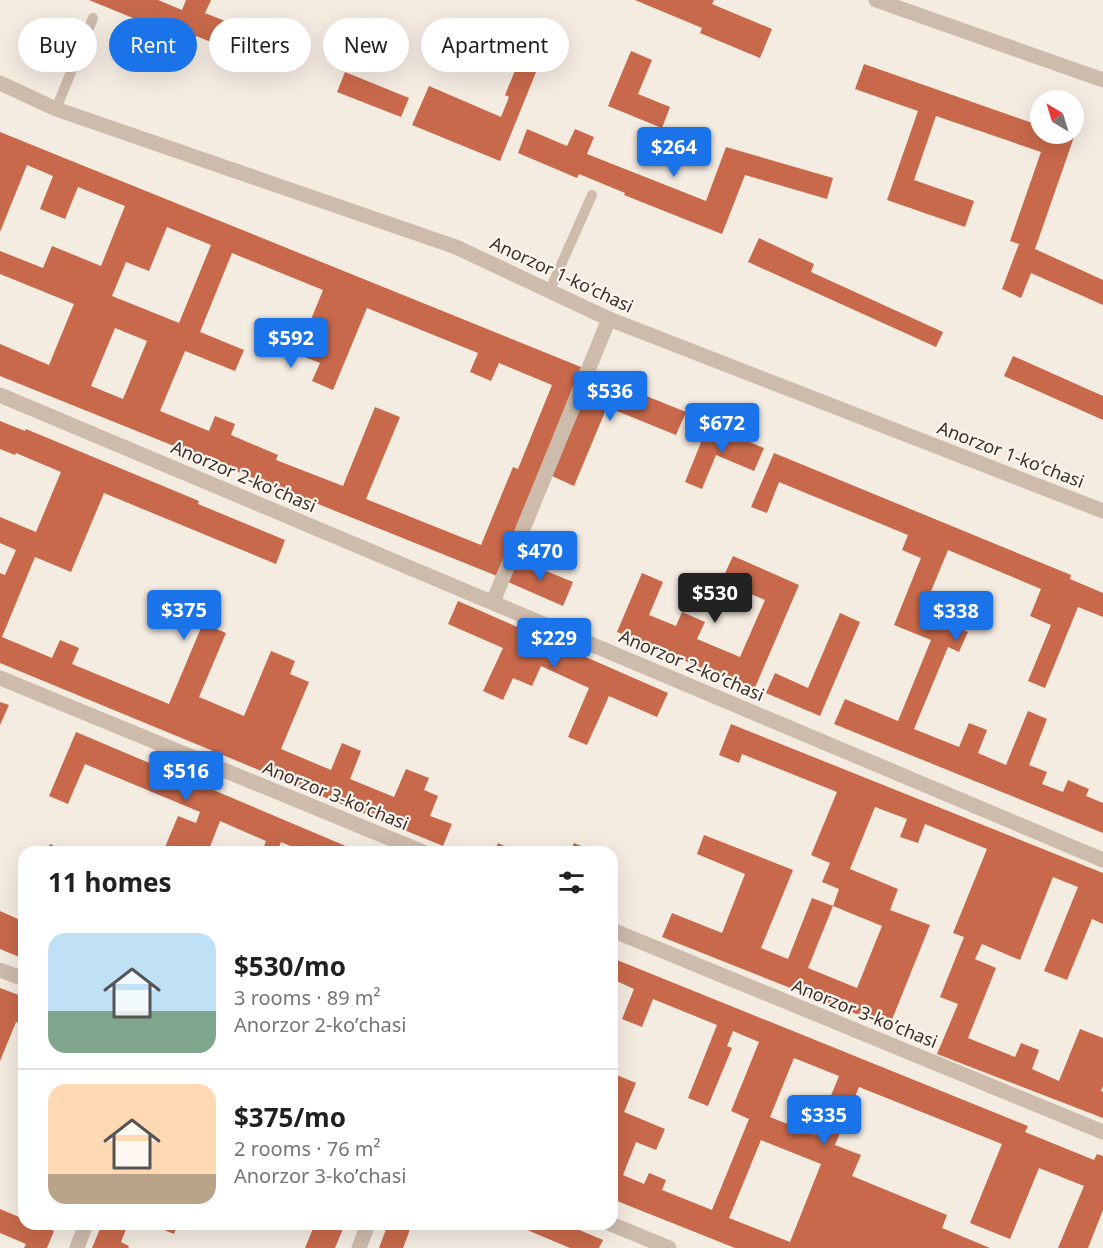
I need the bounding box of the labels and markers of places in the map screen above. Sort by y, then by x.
pin: $264 [638,127,710,178]
pin: $592 [255,318,327,369]
pin: $536 [574,371,646,422]
pin: $672 [686,403,758,454]
pin: $470 [504,531,576,582]
pin: $530 [679,573,751,624]
pin: $375 [148,590,220,641]
pin: $338 [920,591,992,642]
pin: $229 [518,618,590,669]
pin: $516 [150,751,222,802]
pin: $335 [788,1095,860,1146]

